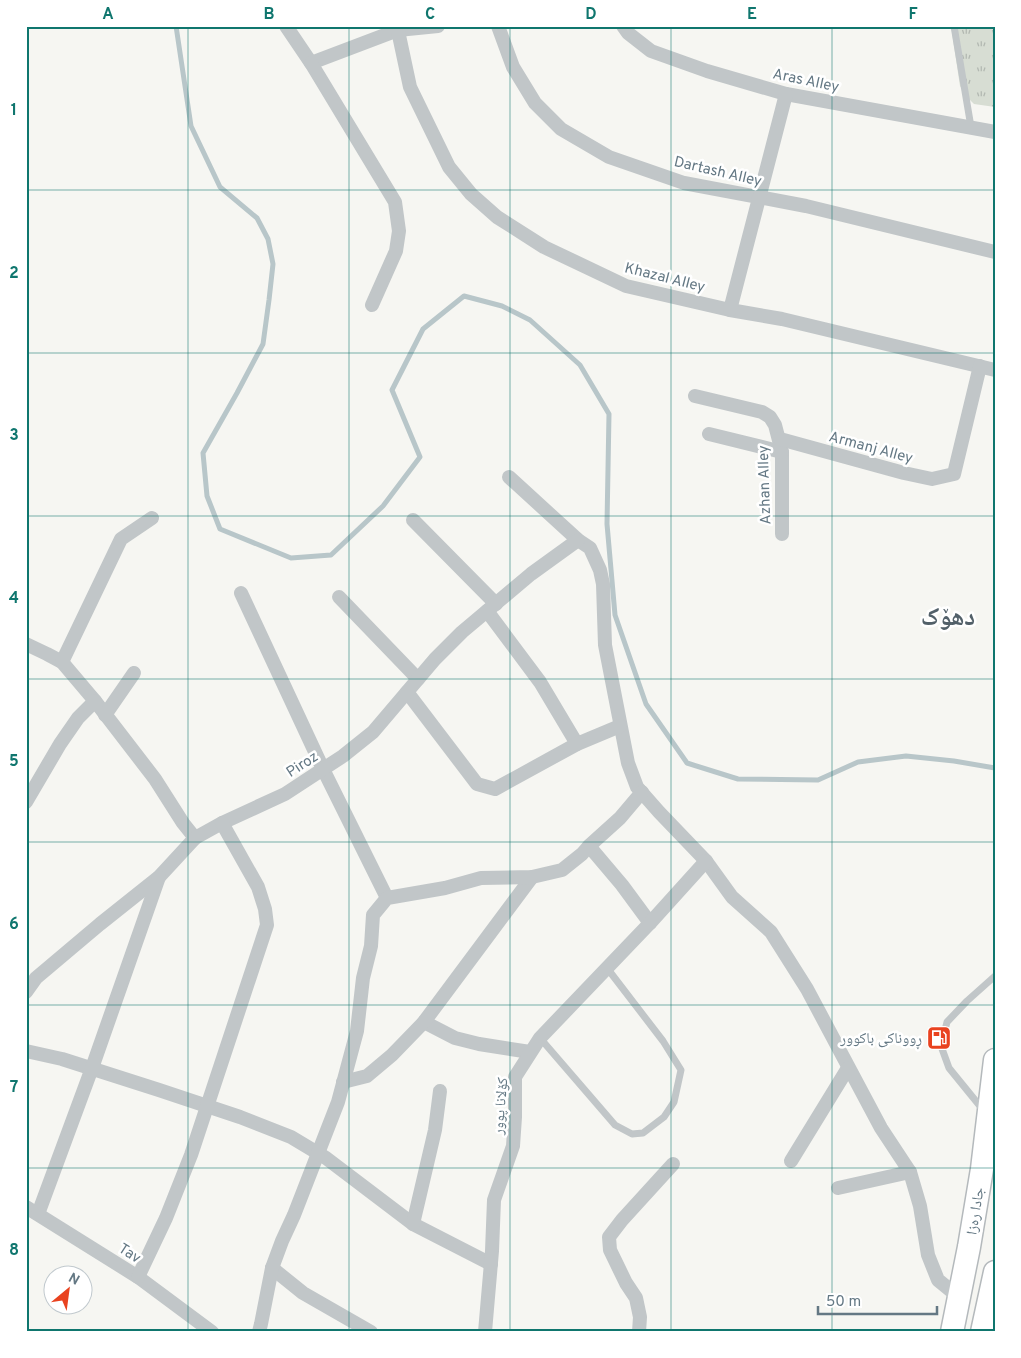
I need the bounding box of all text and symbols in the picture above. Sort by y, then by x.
text: A [102,5,114,25]
text: B [263,5,275,25]
text: C [425,5,435,25]
text: D [585,5,597,25]
text: E [747,5,757,25]
text: F [908,5,918,25]
street label: Aras Alley [771,65,841,98]
text: 1 [11,101,17,121]
street label: Dartash Alley [672,153,764,192]
street label: Khazal Alley [622,259,707,298]
text: 2 [9,264,19,284]
text: 3 [9,426,19,446]
street label: Armanj Alley [827,428,915,469]
street label: Azhan Alley [755,445,776,525]
text: 4 [9,589,19,609]
district label: دھۆک [921,603,975,635]
street label: Piroz [283,748,322,783]
text: 5 [9,752,19,772]
text: 6 [9,915,19,935]
fuel station icon: ڕووناکی باکوور [926,1025,952,1051]
place label: ڕووناکی باکوور [839,1030,922,1050]
street label: کۆلانا پوور [489,1077,513,1137]
text: 7 [10,1078,18,1098]
street label: جادا ره‌زا [963,1186,990,1236]
street label: Tav [114,1240,144,1269]
text: 8 [9,1241,19,1261]
north arrow [42,1266,92,1316]
text: N [65,1270,82,1290]
scale bar [818,1283,937,1315]
text: 50 m [826,1293,861,1312]

